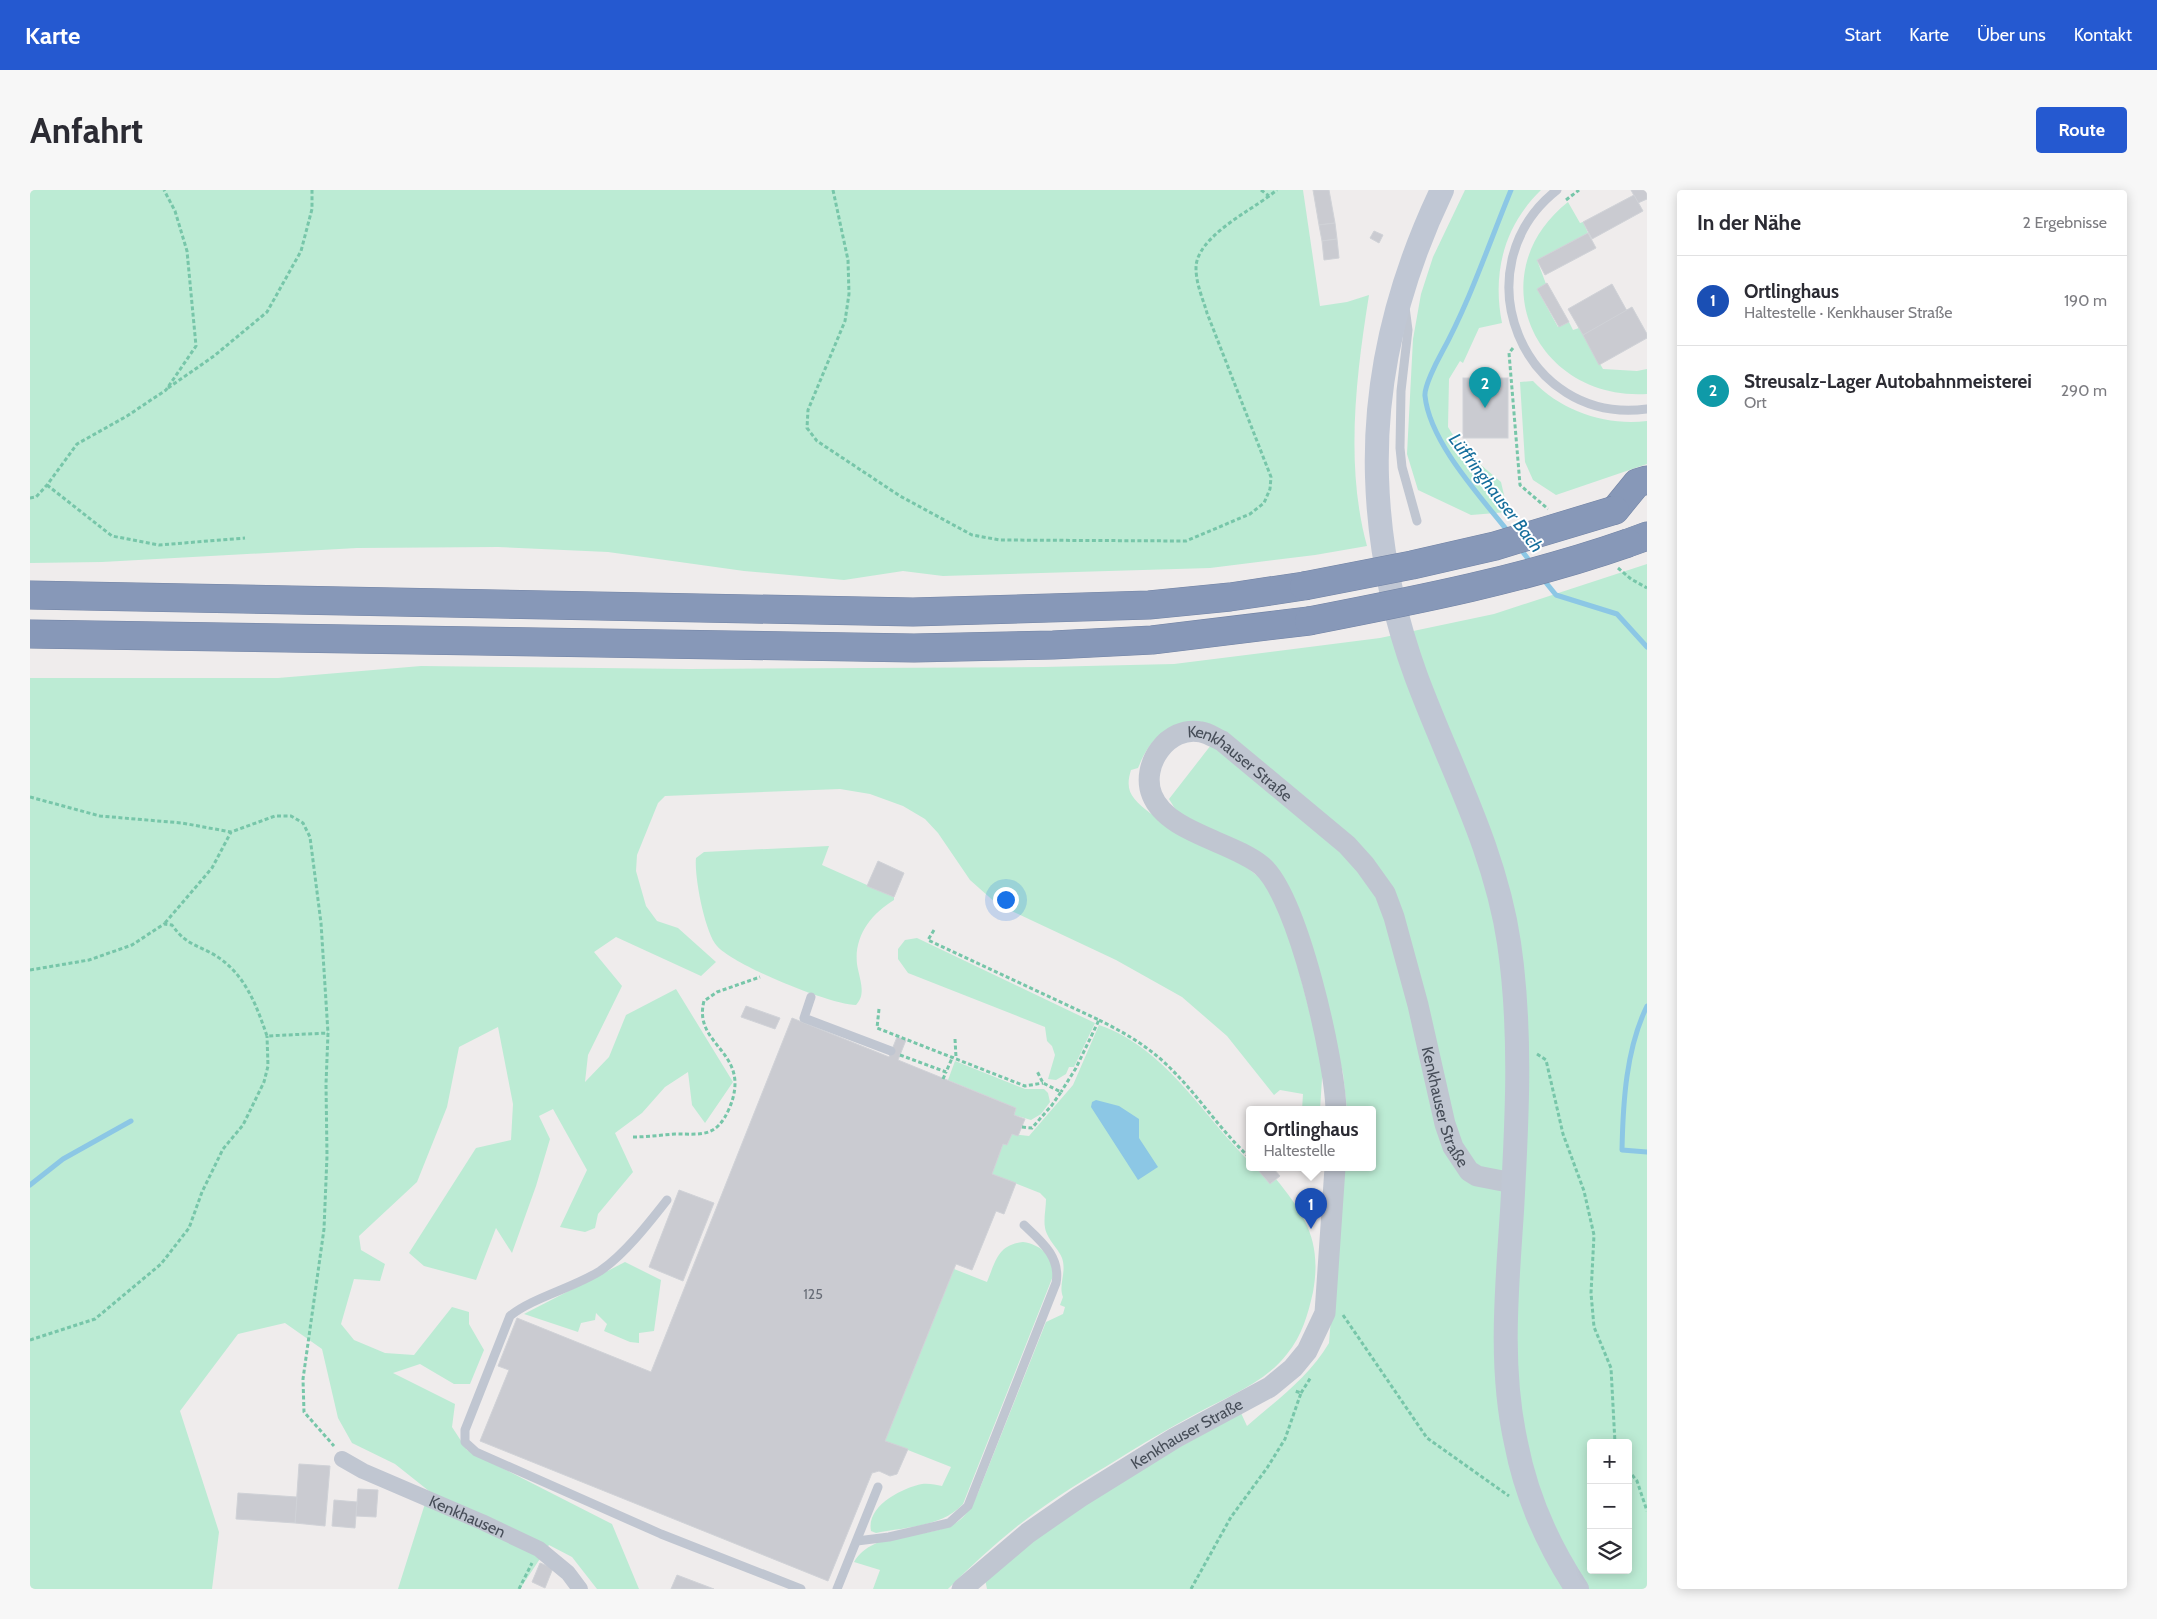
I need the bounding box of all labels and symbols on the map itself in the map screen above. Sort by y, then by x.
pin: 2 [1469,367,1501,408]
water label: Lüffringhauser Bach [1444,429,1548,557]
street label: Kenkhauser Straße [1187,722,1297,805]
your location [993,887,1019,913]
street label: Kenkhauser Straße [1418,1044,1473,1170]
pin: 1 [1295,1188,1327,1229]
house number: 125 [803,1285,823,1303]
street label: Kenkhauser Straße [1127,1394,1246,1473]
street label: Kenkhausen [426,1491,509,1541]

